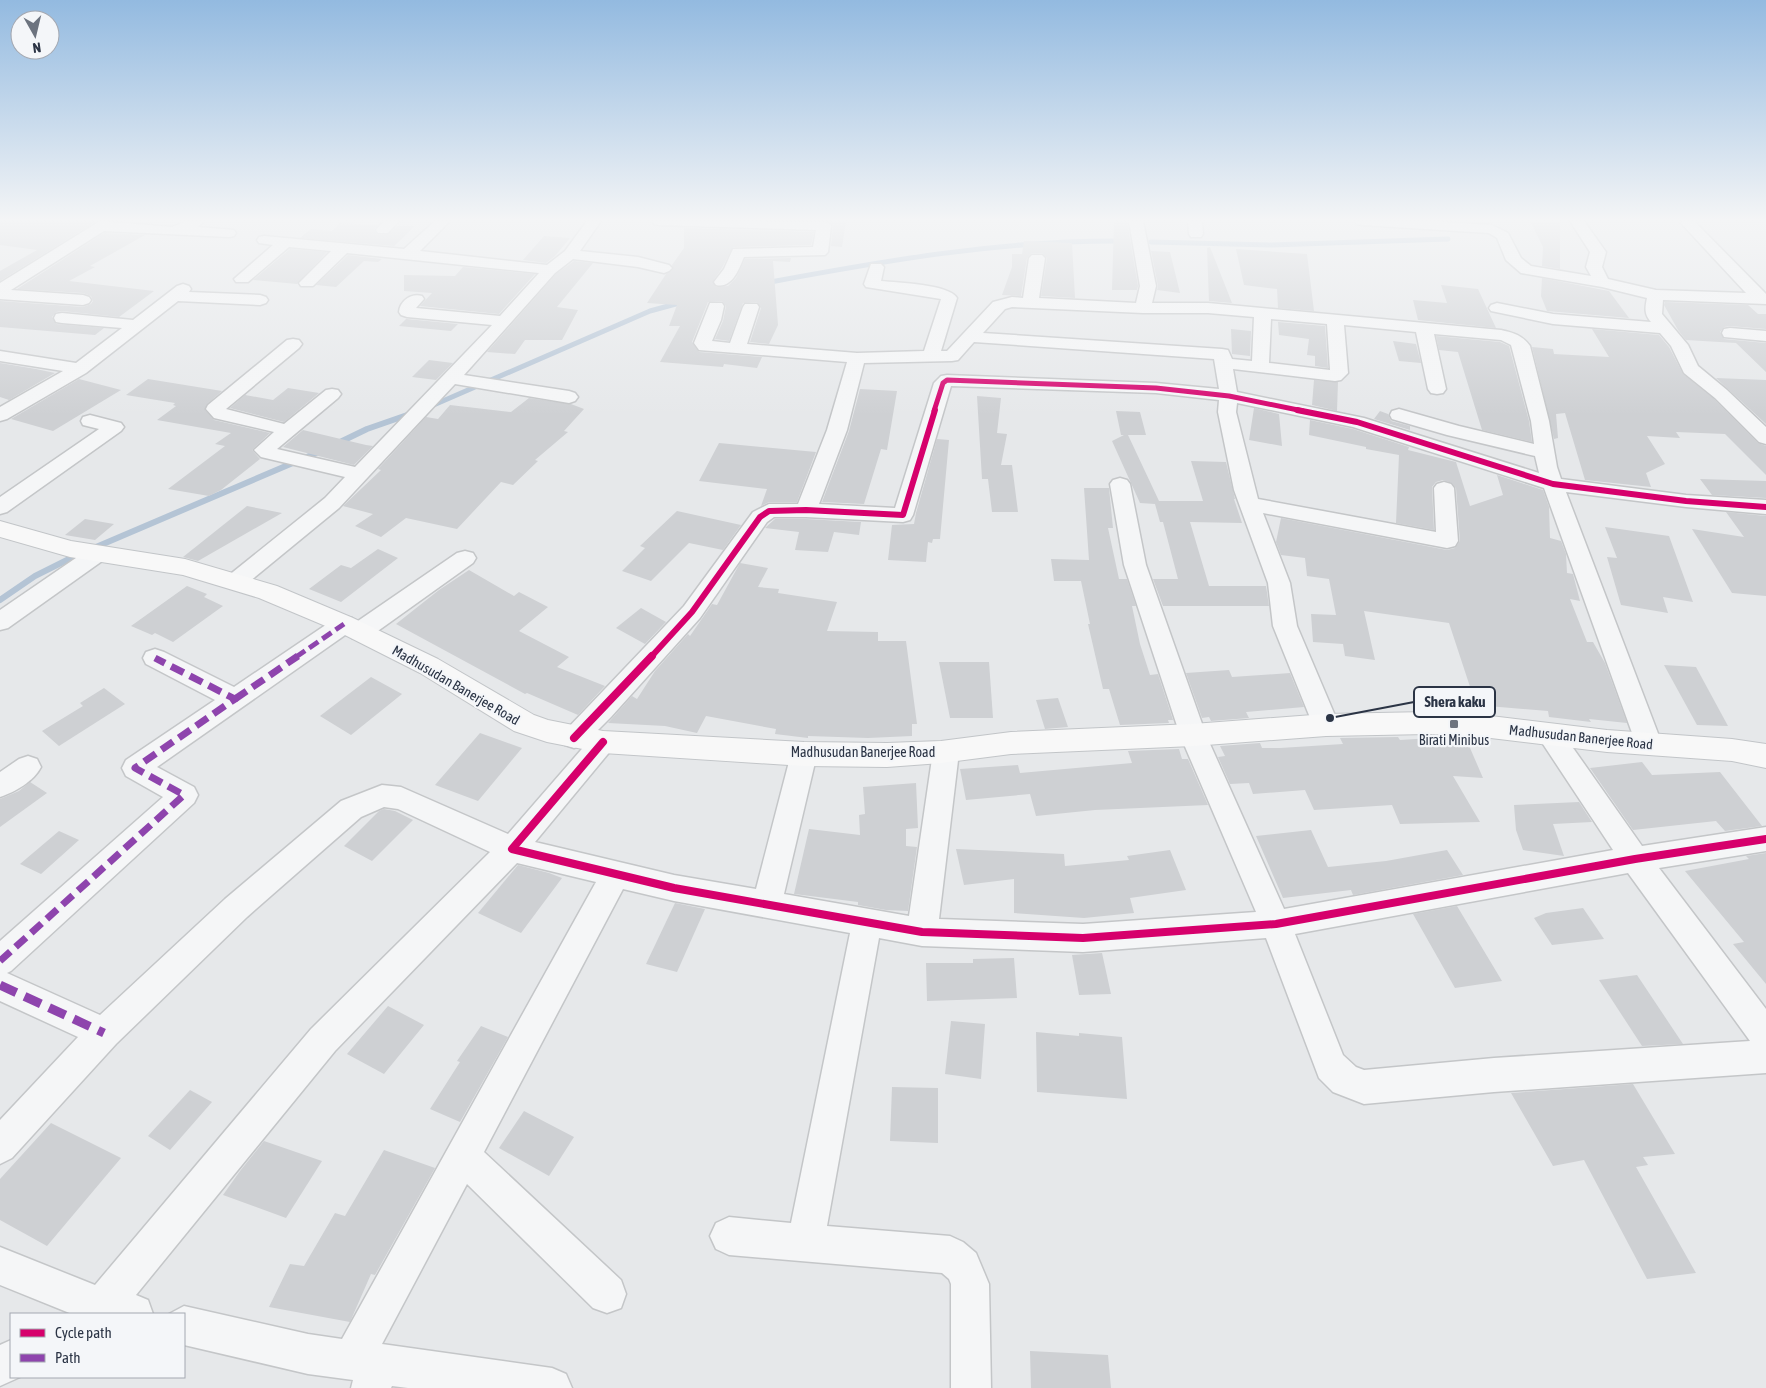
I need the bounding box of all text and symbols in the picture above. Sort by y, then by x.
north arrow [10,10,60,60]
text: N [32,39,42,56]
street label: Madhusudan Banerjee Road [389,642,523,728]
callout: Shera kaku [1414,687,1495,717]
text: Shera kaku [1425,693,1485,710]
marker: Birati Minibus [1448,718,1460,730]
street label: Madhusudan Banerjee Road [1508,721,1654,753]
place label: Birati Minibus [1419,732,1489,748]
street label: Madhusudan Banerjee Road [791,744,935,760]
legend [10,1313,185,1378]
text: Cycle path [55,1324,112,1341]
text: Path [55,1349,81,1366]

